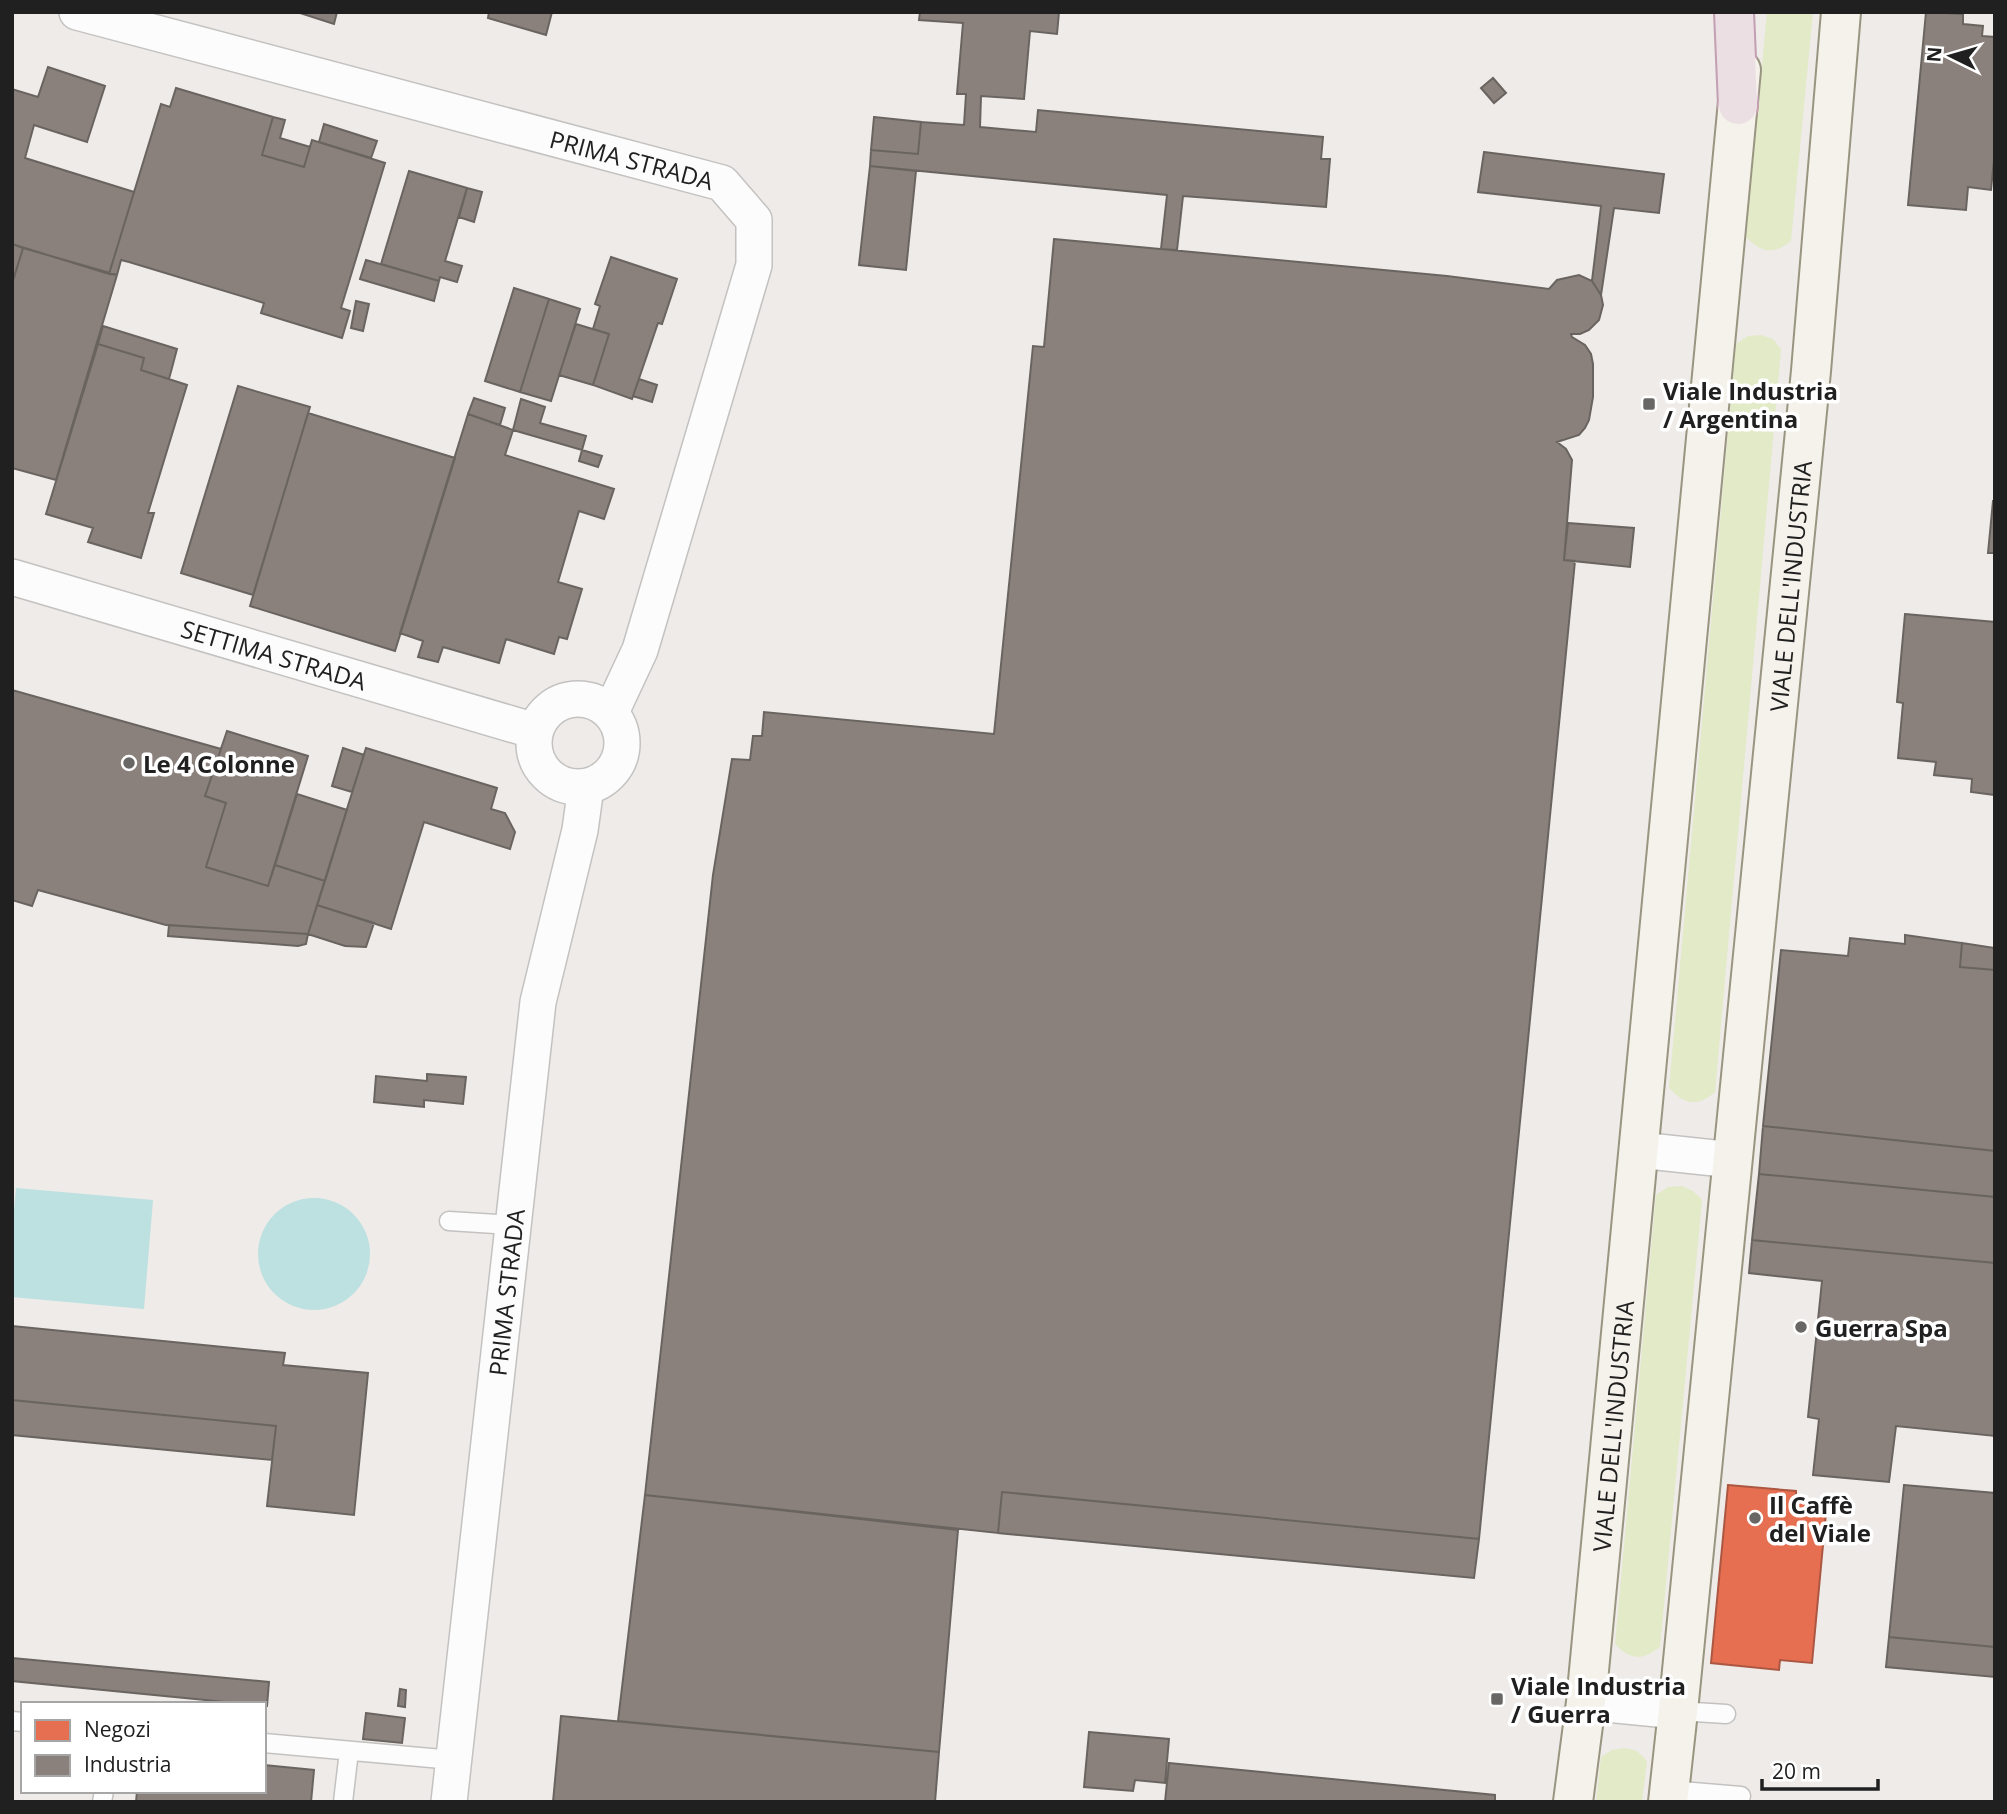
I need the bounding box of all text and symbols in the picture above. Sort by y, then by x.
north arrow [1916,21,1986,91]
text: N [1920,46,1948,63]
street label: PRIMA STRADA [546,122,718,197]
place label: Viale Industria / Argentina [1663,374,1838,435]
marker: Viale Industria / Argentina [1641,396,1657,412]
street label: VIALE DELL'INDUSTRIA [1761,458,1819,713]
street label: SETTIMA STRADA [177,611,371,697]
place label: Le 4 Colonne [143,747,295,780]
marker: Le 4 Colonne [121,755,137,771]
street label: PRIMA STRADA [480,1206,531,1377]
street label: VIALE DELL'INDUSTRIA [1584,1298,1641,1553]
place label: Guerra Spa [1815,1311,1948,1344]
marker: Guerra Spa [1793,1319,1809,1335]
place label: Il Caffè del Viale [1769,1488,1871,1549]
marker: Il Caffè del Viale [1747,1510,1763,1526]
place label: Viale Industria / Guerra [1511,1669,1686,1730]
marker: Viale Industria / Guerra [1489,1691,1505,1707]
legend [21,1702,266,1793]
text: Negozi [84,1715,151,1743]
scale bar [1762,1748,1878,1792]
text: Industria [84,1750,172,1778]
text: 20 m [1772,1757,1821,1785]

